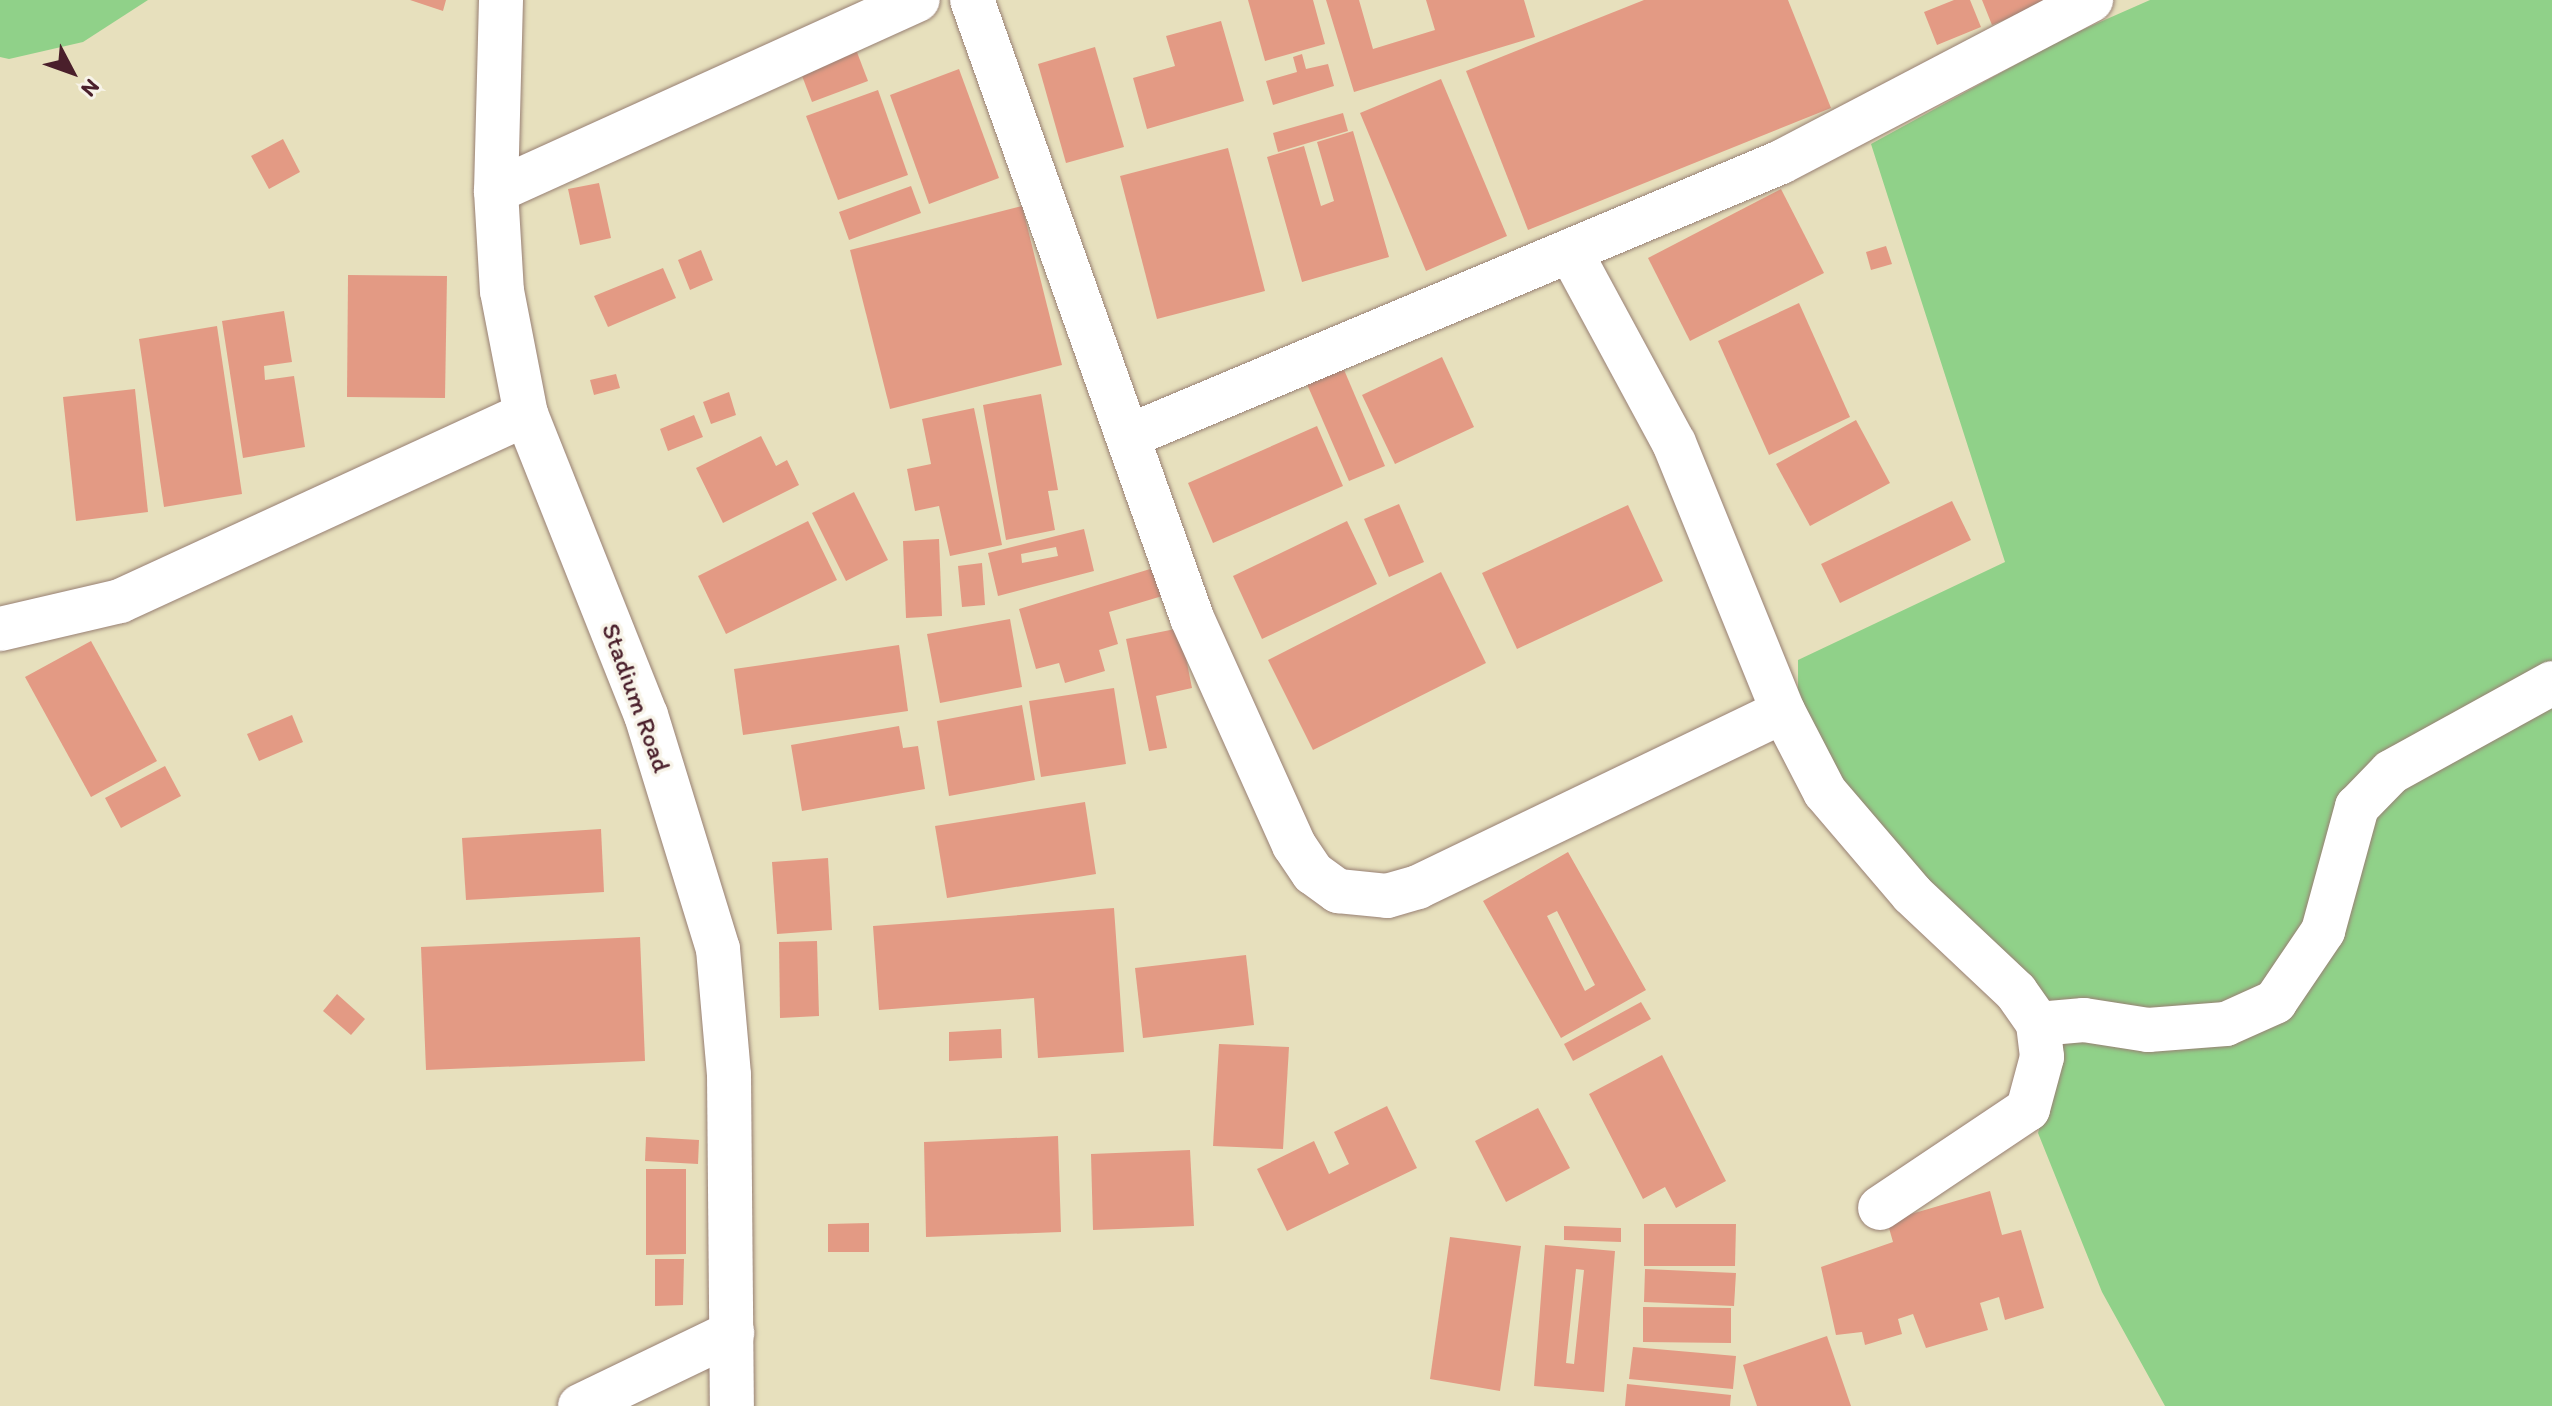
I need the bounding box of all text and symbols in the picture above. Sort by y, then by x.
north arrow [32,32,112,112]
text: N [75,74,106,103]
street label: Stadium Road [595,619,677,777]

